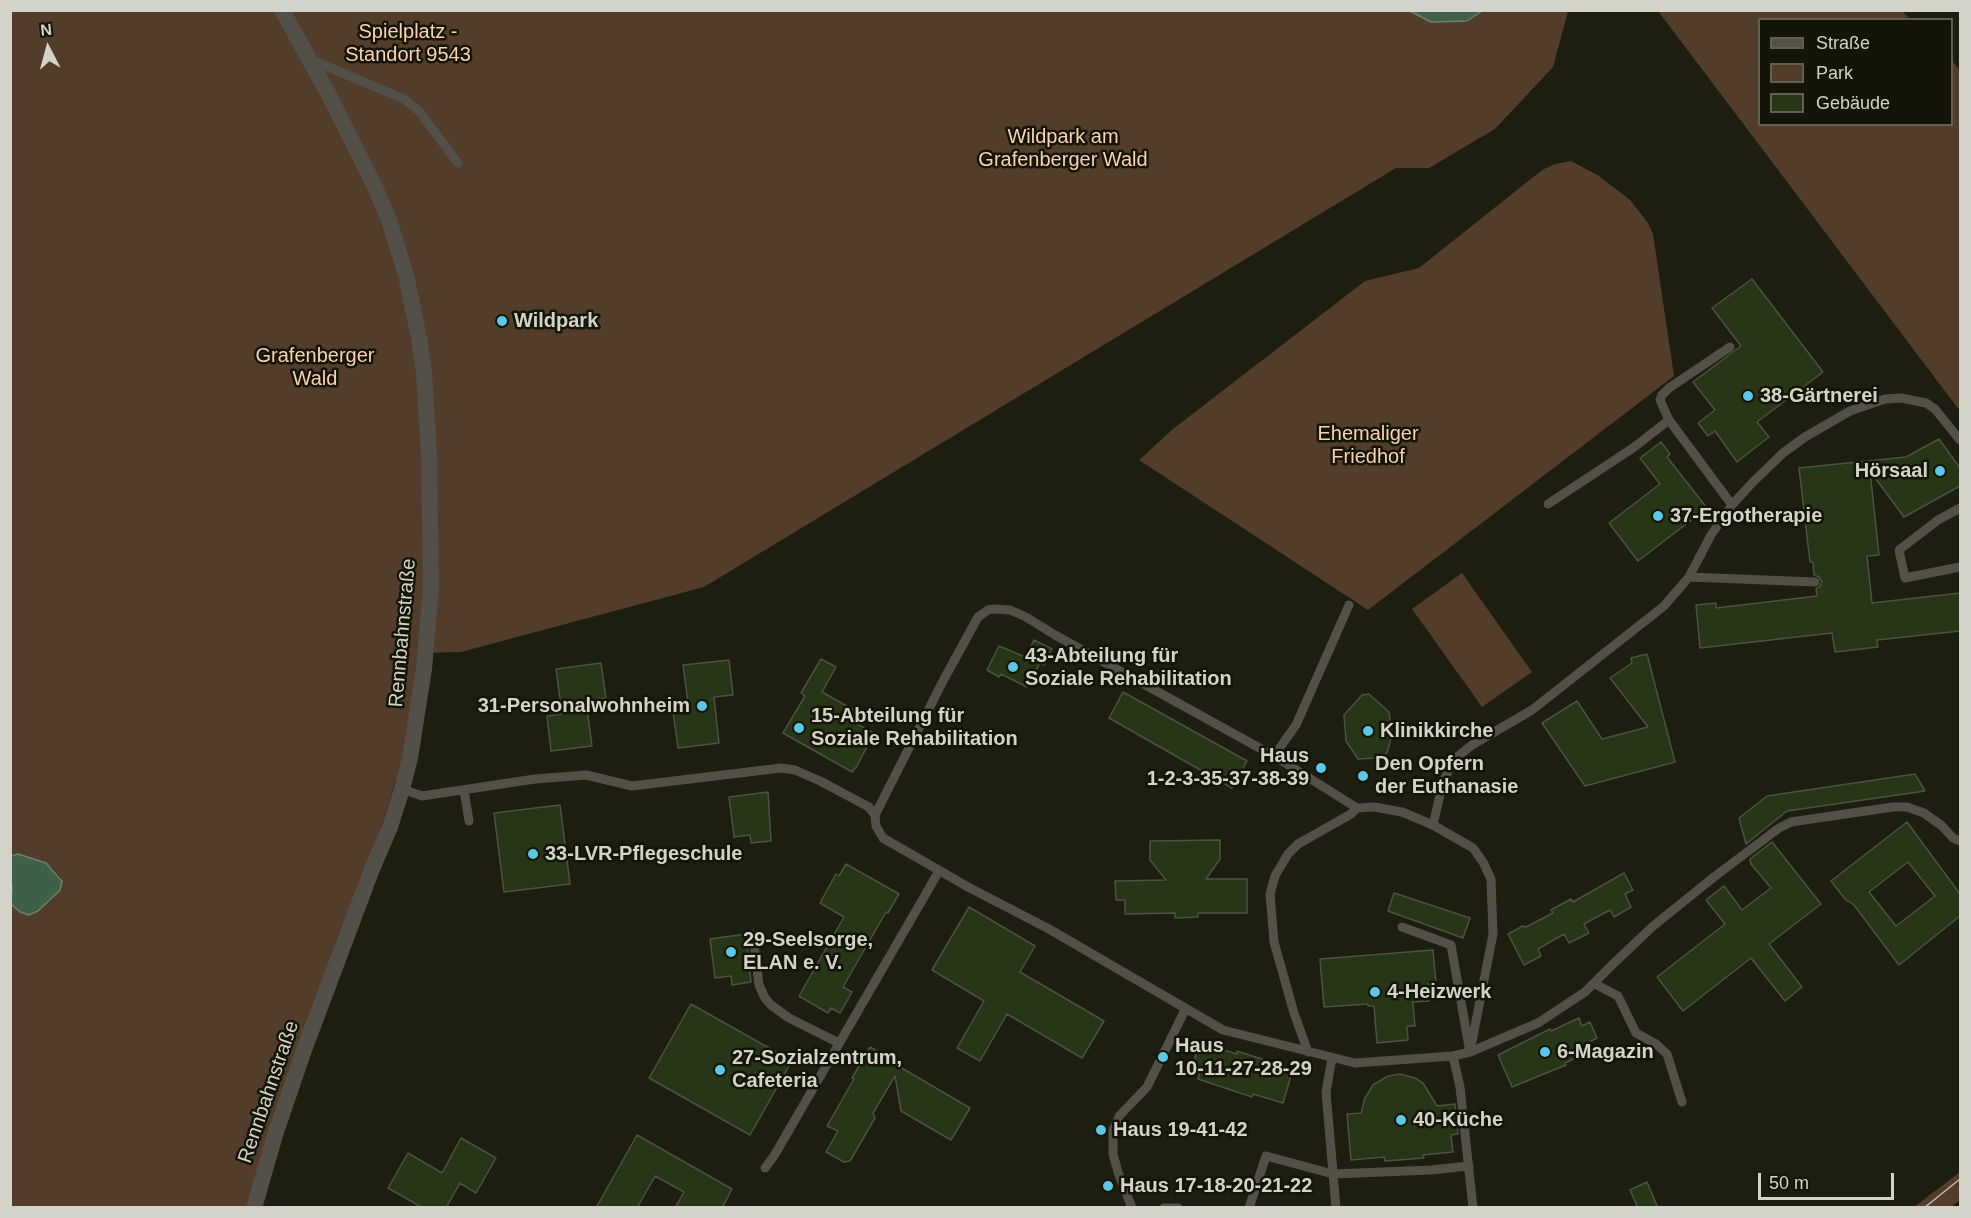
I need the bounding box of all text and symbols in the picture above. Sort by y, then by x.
north arrow [18,18,78,78]
legend [1758,18,1953,126]
park label: Spielplatz - Standort 9543 [345,20,471,67]
text: N [39,21,53,39]
text: Straße [1816,33,1870,53]
text: Park [1816,63,1853,83]
text: Gebäude [1816,93,1890,113]
park label: Wildpark am Grafenberger Wald [978,125,1148,172]
place label: Wildpark [514,309,598,333]
marker: Wildpark [495,314,509,328]
park label: Grafenberger Wald [256,344,374,391]
place label: 38-Gärtnerei [1760,384,1878,408]
marker: 38-Gärtnerei [1741,389,1755,403]
park label: Ehemaliger Friedhof [1317,422,1419,469]
place label: Hörsaal [1855,459,1928,483]
marker: Hörsaal [1933,464,1947,478]
place label: 37-Ergotherapie [1670,504,1822,528]
marker: 37-Ergotherapie [1651,509,1665,523]
street label: Rennbahnstraße [385,558,421,708]
place label: 43-Abteilung für Soziale Rehabilitation [1025,644,1232,691]
marker: 43-Abteilung für Soziale Rehabilitation [1006,660,1020,674]
place label: 31-Personalwohnheim [478,694,690,718]
marker: 31-Personalwohnheim [695,699,709,713]
place label: 15-Abteilung für Soziale Rehabilitation [811,704,1018,751]
place label: Klinikkirche [1380,719,1493,743]
marker: 15-Abteilung für Soziale Rehabilitation [792,721,806,735]
marker: Klinikkirche [1361,724,1375,738]
place label: Haus 1-2-3-35-37-38-39 [1147,744,1309,791]
place label: Den Opfern der Euthanasie [1375,752,1518,799]
marker: Haus 1-2-3-35-37-38-39 [1314,761,1328,775]
marker: Den Opfern der Euthanasie [1356,769,1370,783]
place label: 33-LVR-Pflegeschule [545,842,742,866]
marker: 33-LVR-Pflegeschule [526,847,540,861]
place label: 29-Seelsorge, ELAN e. V. [743,928,873,975]
marker: 29-Seelsorge, ELAN e. V. [724,945,738,959]
place label: 4-Heizwerk [1387,980,1491,1004]
marker: 4-Heizwerk [1368,985,1382,999]
street label: Rennbahnstraße [233,1018,305,1166]
place label: Haus 10-11-27-28-29 [1175,1034,1312,1081]
place label: 6-Magazin [1557,1040,1654,1064]
marker: 6-Magazin [1538,1045,1552,1059]
place label: 27-Sozialzentrum, Cafeteria [732,1046,902,1093]
marker: Haus 10-11-27-28-29 [1156,1050,1170,1064]
marker: 27-Sozialzentrum, Cafeteria [713,1063,727,1077]
place label: 40-Küche [1413,1108,1503,1132]
marker: 40-Küche [1394,1113,1408,1127]
place label: Haus 19-41-42 [1113,1118,1248,1142]
marker: Haus 19-41-42 [1094,1123,1108,1137]
scale bar [1761,1161,1898,1199]
text: 50 m [1769,1173,1809,1193]
place label: Haus 17-18-20-21-22 [1120,1174,1312,1198]
marker: Haus 17-18-20-21-22 [1101,1179,1115,1193]

